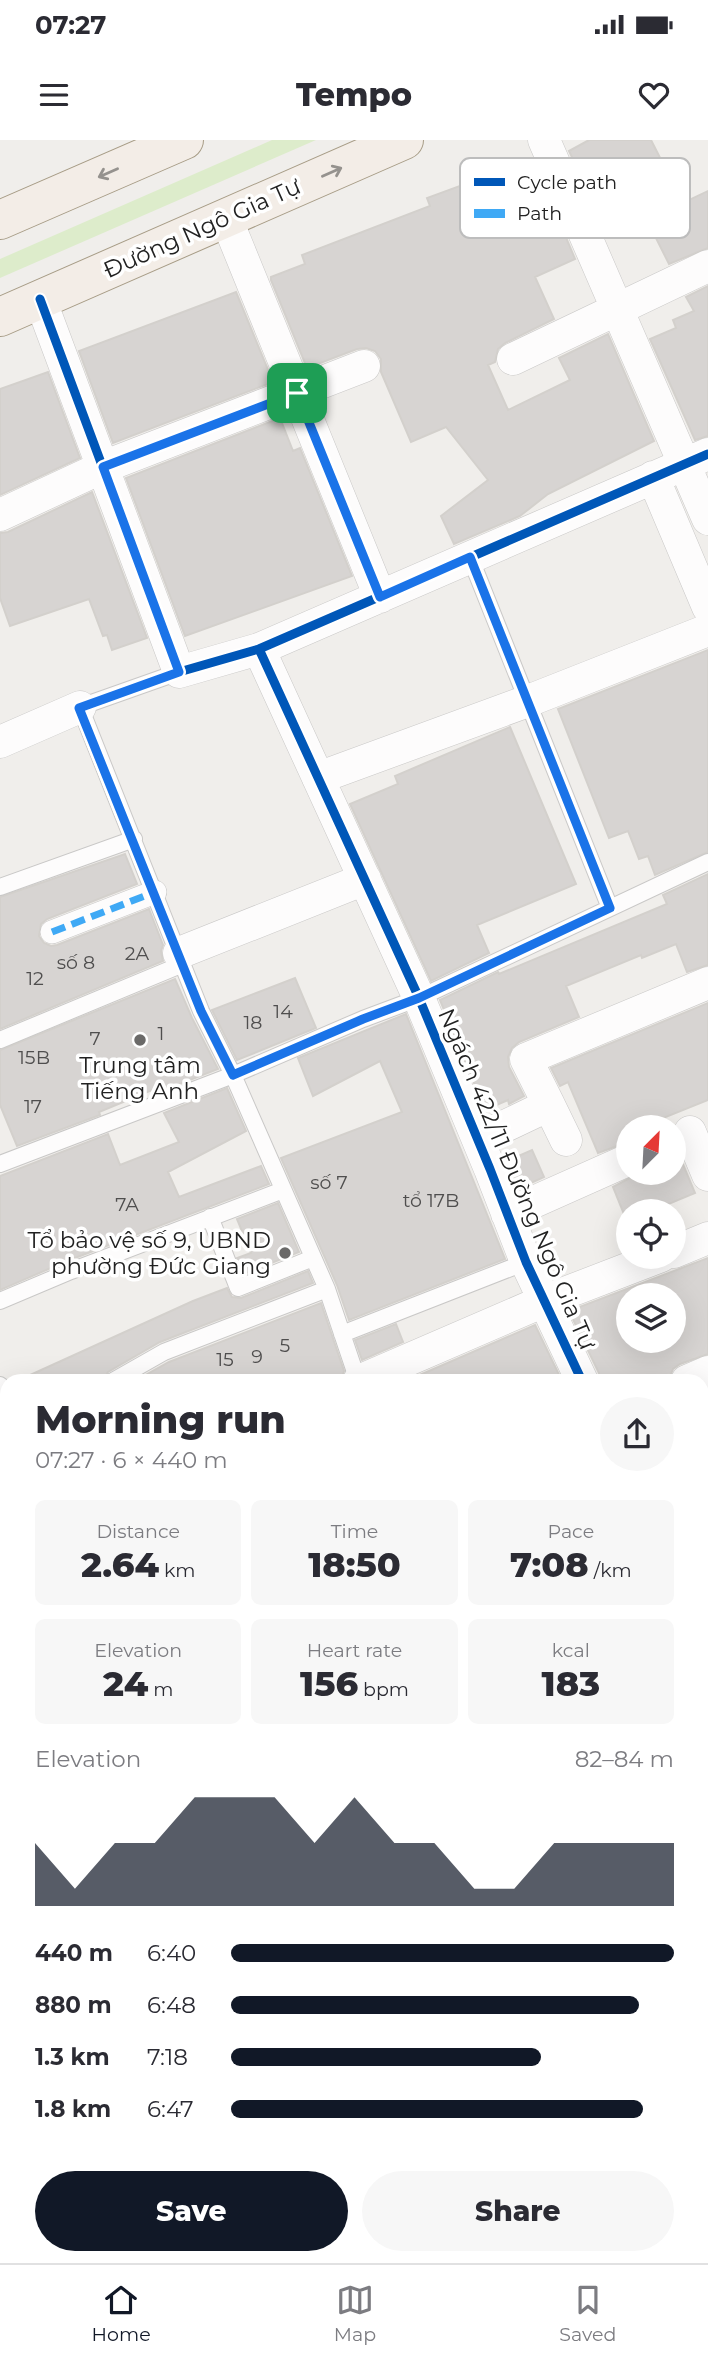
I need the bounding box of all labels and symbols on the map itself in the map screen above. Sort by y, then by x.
legend [460,158,690,238]
one-way arrow [321,164,342,177]
one-way arrow [98,167,120,180]
text: Cycle path [517,171,617,194]
street label: Đường Ngô Gia Tự [99,172,305,284]
text: Path [517,202,562,225]
pin [267,363,327,423]
house number: 2A [125,942,150,965]
house number: số 8 [57,951,95,974]
house number: 12 [26,967,44,990]
house number: 14 [273,1000,293,1023]
street label: Ngách 422/11 Đường Ngô Gia Tự [432,1004,602,1354]
house number: 18 [244,1011,262,1034]
house number: 1 [158,1022,164,1045]
house number: 7 [89,1027,101,1050]
marker: Trung tâm Tiếng Anh [132,1032,148,1048]
house number: 15B [18,1046,50,1069]
place label: Trung tâm Tiếng Anh [79,1051,201,1105]
house number: 17 [24,1095,42,1118]
north arrow [616,1115,686,1185]
house number: số 7 [310,1171,348,1194]
house number: tổ 17B [403,1189,459,1212]
house number: 7A [115,1193,139,1216]
place label: Tổ bảo vệ số 9, UBND phường Đức Giang [27,1226,271,1280]
marker: Tổ bảo vệ số 9, UBND phường Đức Giang [277,1245,293,1261]
house number: 5 [280,1334,291,1357]
house number: 9 [251,1345,263,1368]
house number: 15 [216,1348,234,1371]

